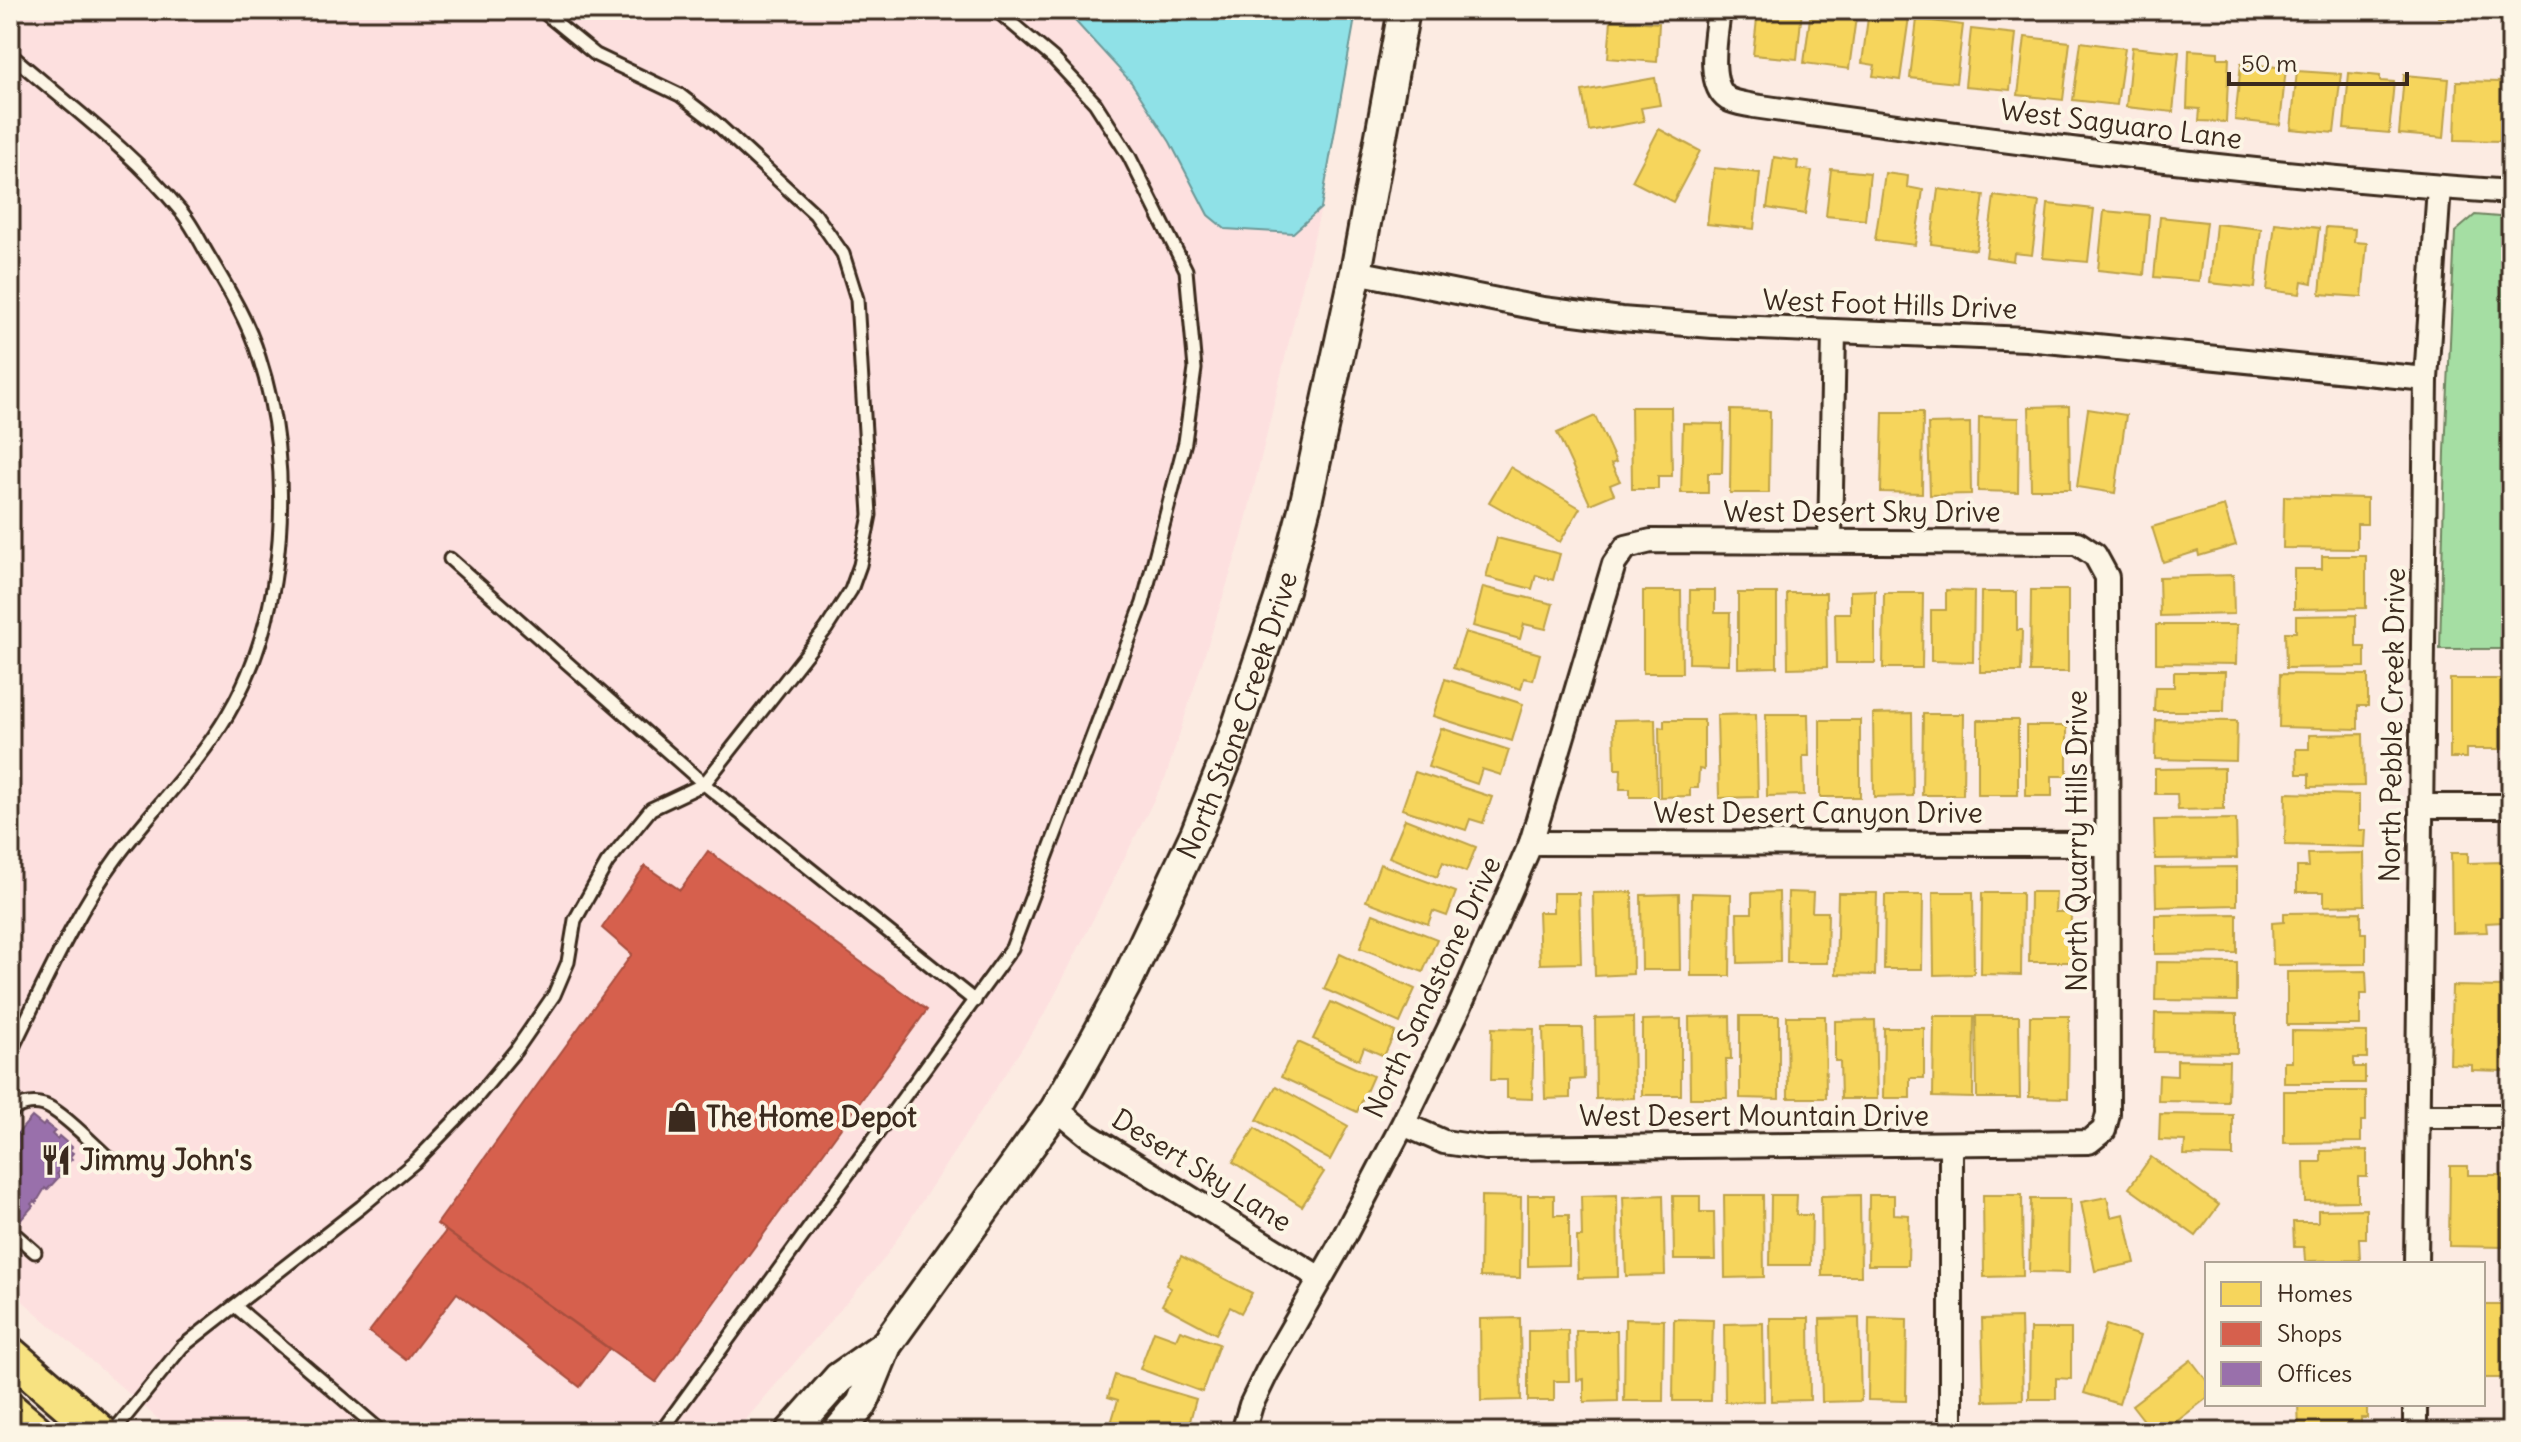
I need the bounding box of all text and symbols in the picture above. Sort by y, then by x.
scale bar [2229,36,2407,86]
text: 50 m [2241,48,2297,78]
street label: West Saguaro Lane [1998,91,2244,157]
street label: West Foot Hills Drive [1762,282,2018,326]
street label: West Desert Sky Drive [1723,494,2001,530]
street label: North Pebble Creek Drive [2371,567,2413,883]
street label: North Stone Creek Drive [1169,568,1305,865]
street label: North Quarry Hills Drive [2059,690,2095,992]
street label: West Desert Canyon Drive [1653,795,1983,831]
street label: North Sandstone Drive [1355,850,1509,1124]
street label: West Desert Mountain Drive [1579,1098,1929,1134]
place label: The Home Depot [706,1099,917,1135]
shop icon: The Home Depot [665,1100,699,1134]
street label: Desert Sky Lane [1106,1100,1298,1240]
place label: Jimmy John's [80,1142,253,1178]
restaurant icon: Jimmy John's [39,1143,73,1177]
legend [2205,1262,2485,1406]
text: Homes [2277,1278,2353,1308]
text: Shops [2277,1318,2342,1348]
text: Offices [2277,1358,2352,1388]

